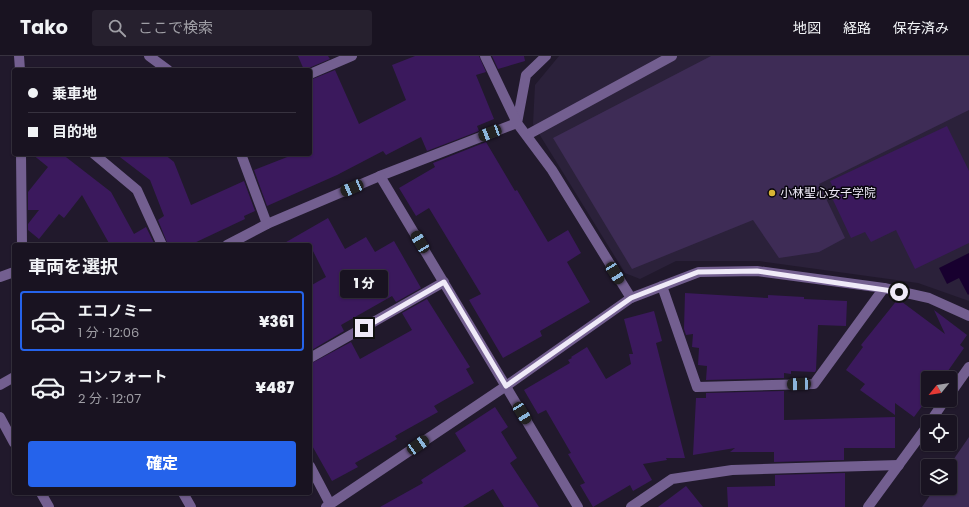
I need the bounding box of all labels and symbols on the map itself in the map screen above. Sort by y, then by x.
car [477,123,503,143]
car [339,178,365,198]
place label: 小林聖心女子学院 [780,184,876,201]
marker: 小林聖心女子学院 [767,188,777,198]
car [409,229,431,255]
car [604,260,626,286]
callout: 1 分 [340,270,388,298]
route start [890,283,908,301]
route end [355,319,373,337]
north arrow [921,371,957,407]
car [787,378,811,390]
car [511,400,533,426]
car [405,433,431,457]

